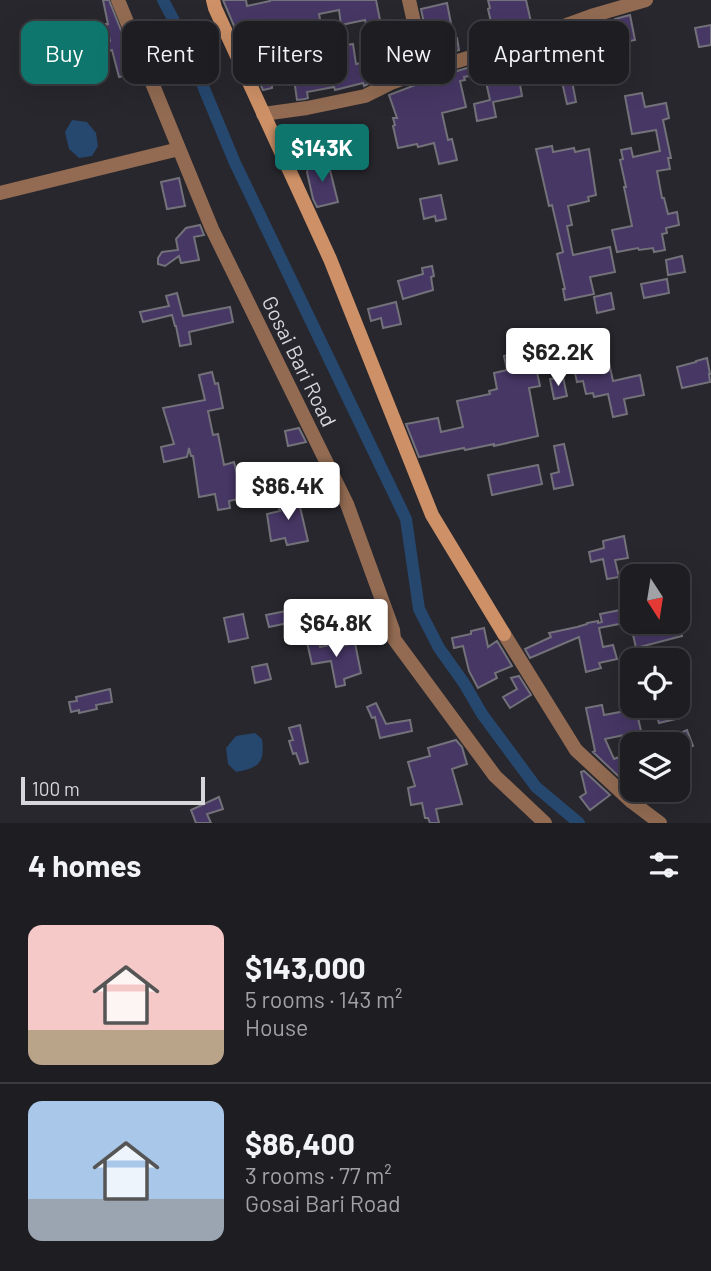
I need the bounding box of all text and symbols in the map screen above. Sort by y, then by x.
chip: Buy [21,21,108,84]
chip: Rent [122,21,219,84]
chip: Filters [233,21,347,84]
chip: New [361,21,455,84]
chip: Apartment [469,21,629,84]
pin: $143K [273,124,371,184]
text: $143K [291,133,353,161]
street label: Gosai Bari Road [258,292,342,430]
pin: $62.2K [501,328,615,388]
text: $62.2K [522,337,594,365]
pin: $86.4K [231,462,345,522]
text: $86.4K [252,471,324,499]
north arrow [620,564,690,634]
map controls [620,564,690,802]
pin: $64.8K [279,600,393,659]
text: $64.8K [300,608,372,636]
button: locate [620,648,690,718]
button: layers [620,732,690,802]
scale bar [21,774,205,806]
text: 100 m [32,777,80,800]
icon: filters [645,846,683,884]
text: 4 homes [28,847,141,883]
text: $143,000 [245,949,366,985]
icon: home [84,953,168,1037]
text: 5 rooms · 143 m² [245,985,403,1013]
text: House [245,1013,308,1041]
text: $86,400 [245,1125,355,1161]
icon: home [84,1129,168,1213]
text: 3 rooms · 77 m² [245,1161,392,1189]
text: Gosai Bari Road [245,1189,401,1217]

